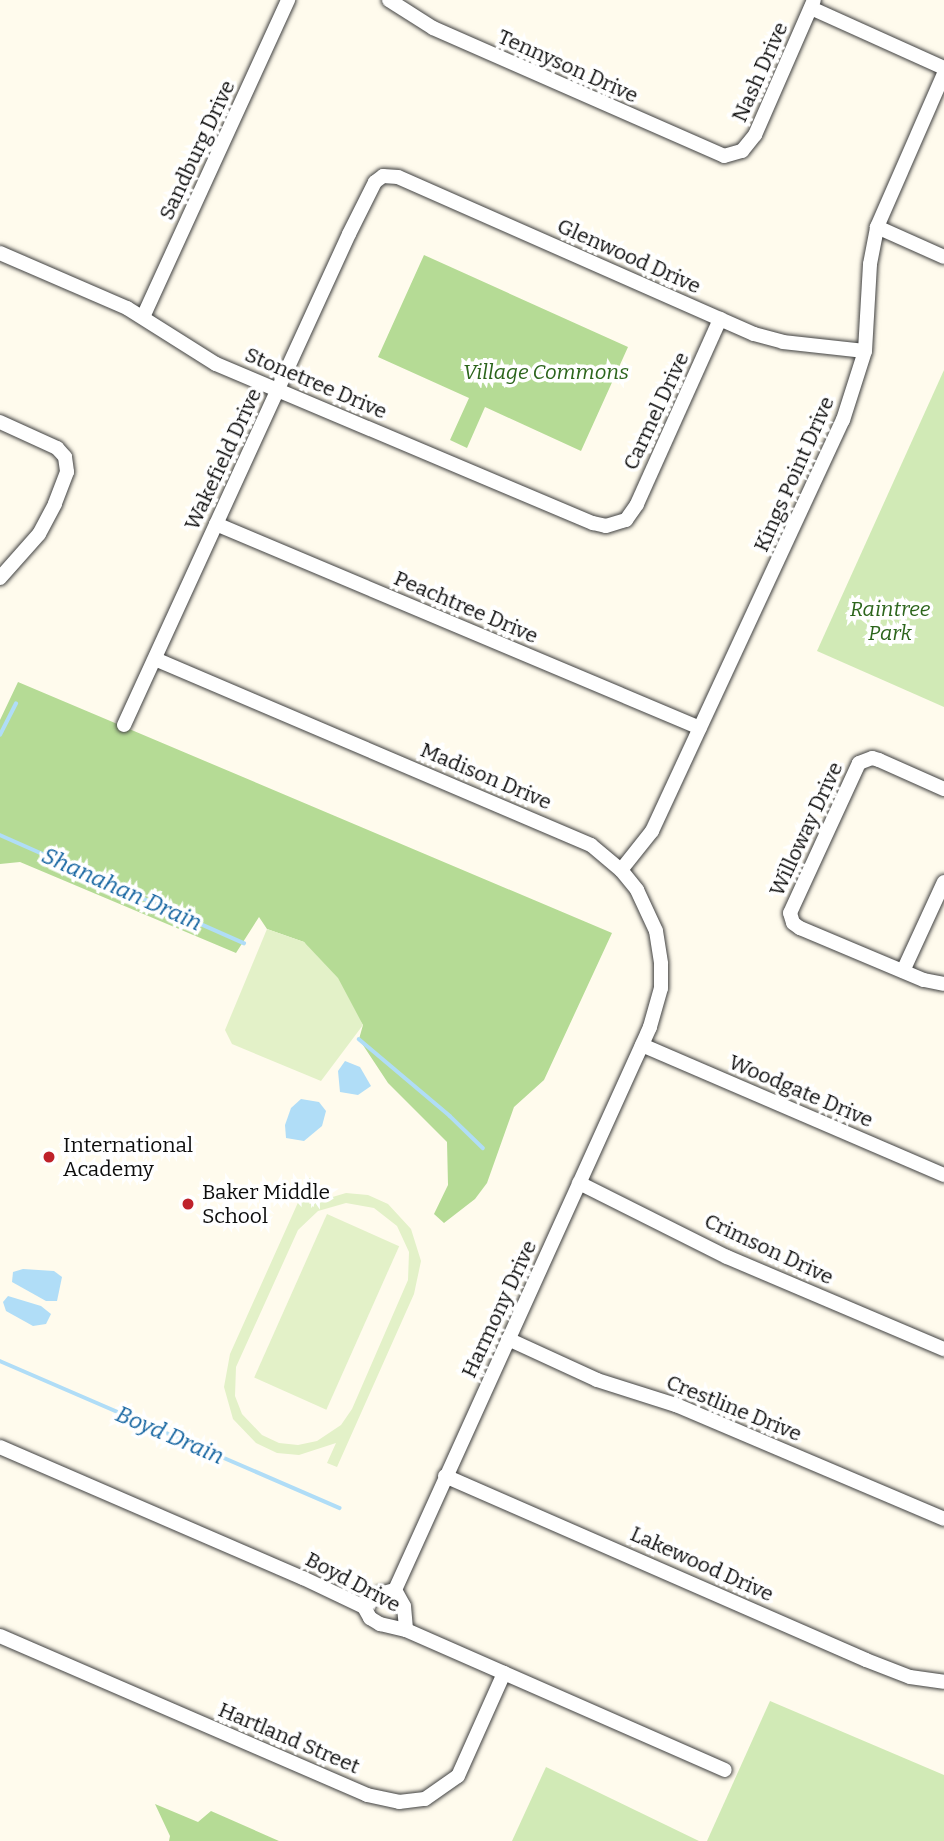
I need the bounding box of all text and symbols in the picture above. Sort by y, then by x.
street label: Nash Drive [727,18,793,126]
street label: Tennyson Drive [494,24,642,108]
street label: Sandburg Drive [154,76,240,224]
street label: Glenwood Drive [553,213,705,299]
street label: Stonetree Drive [241,342,391,424]
street label: Carmel Drive [618,348,694,474]
park label: Village Commons [463,359,629,385]
street label: Wakefield Drive [179,384,267,534]
street label: Kings Point Drive [748,392,840,556]
street label: Peachtree Drive [390,565,542,649]
park label: Raintree Park [850,596,930,646]
street label: Madison Drive [417,737,555,815]
street label: Willoway Drive [764,758,848,900]
water label: Shanahan Drain [38,841,206,937]
street label: Woodgate Drive [725,1049,877,1133]
place label: International Academy [63,1132,193,1182]
marker: International Academy [41,1149,57,1165]
place label: Baker Middle School [202,1179,330,1229]
marker: Baker Middle School [180,1196,196,1212]
street label: Crimson Drive [700,1208,838,1290]
street label: Harmony Drive [456,1236,542,1382]
street label: Crestline Drive [663,1369,805,1447]
water label: Boyd Drain [112,1400,228,1470]
street label: Lakewood Drive [627,1521,777,1607]
street label: Boyd Drive [301,1546,405,1618]
street label: Hartland Street [215,1697,363,1779]

